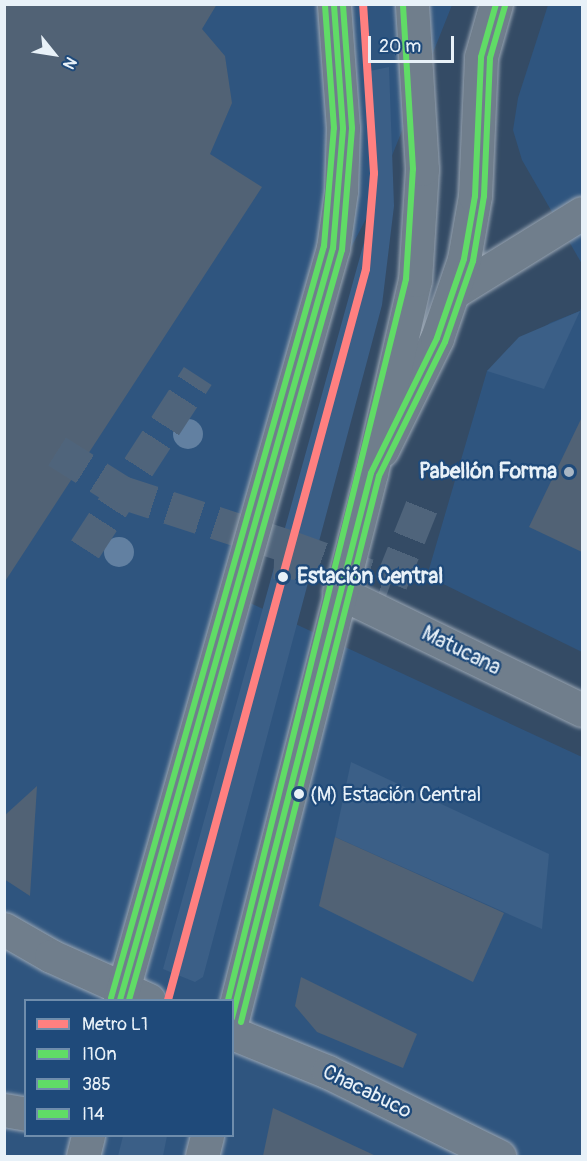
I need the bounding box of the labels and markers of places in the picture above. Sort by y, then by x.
place label: Pabellón Forma [419,459,557,485]
marker: Pabellón Forma [562,465,576,479]
place label: Estación Central [297,564,443,590]
marker: Estación Central [274,568,292,586]
place label: (M) Estación Central [310,782,481,806]
marker: (M) Estación Central [293,788,305,800]

